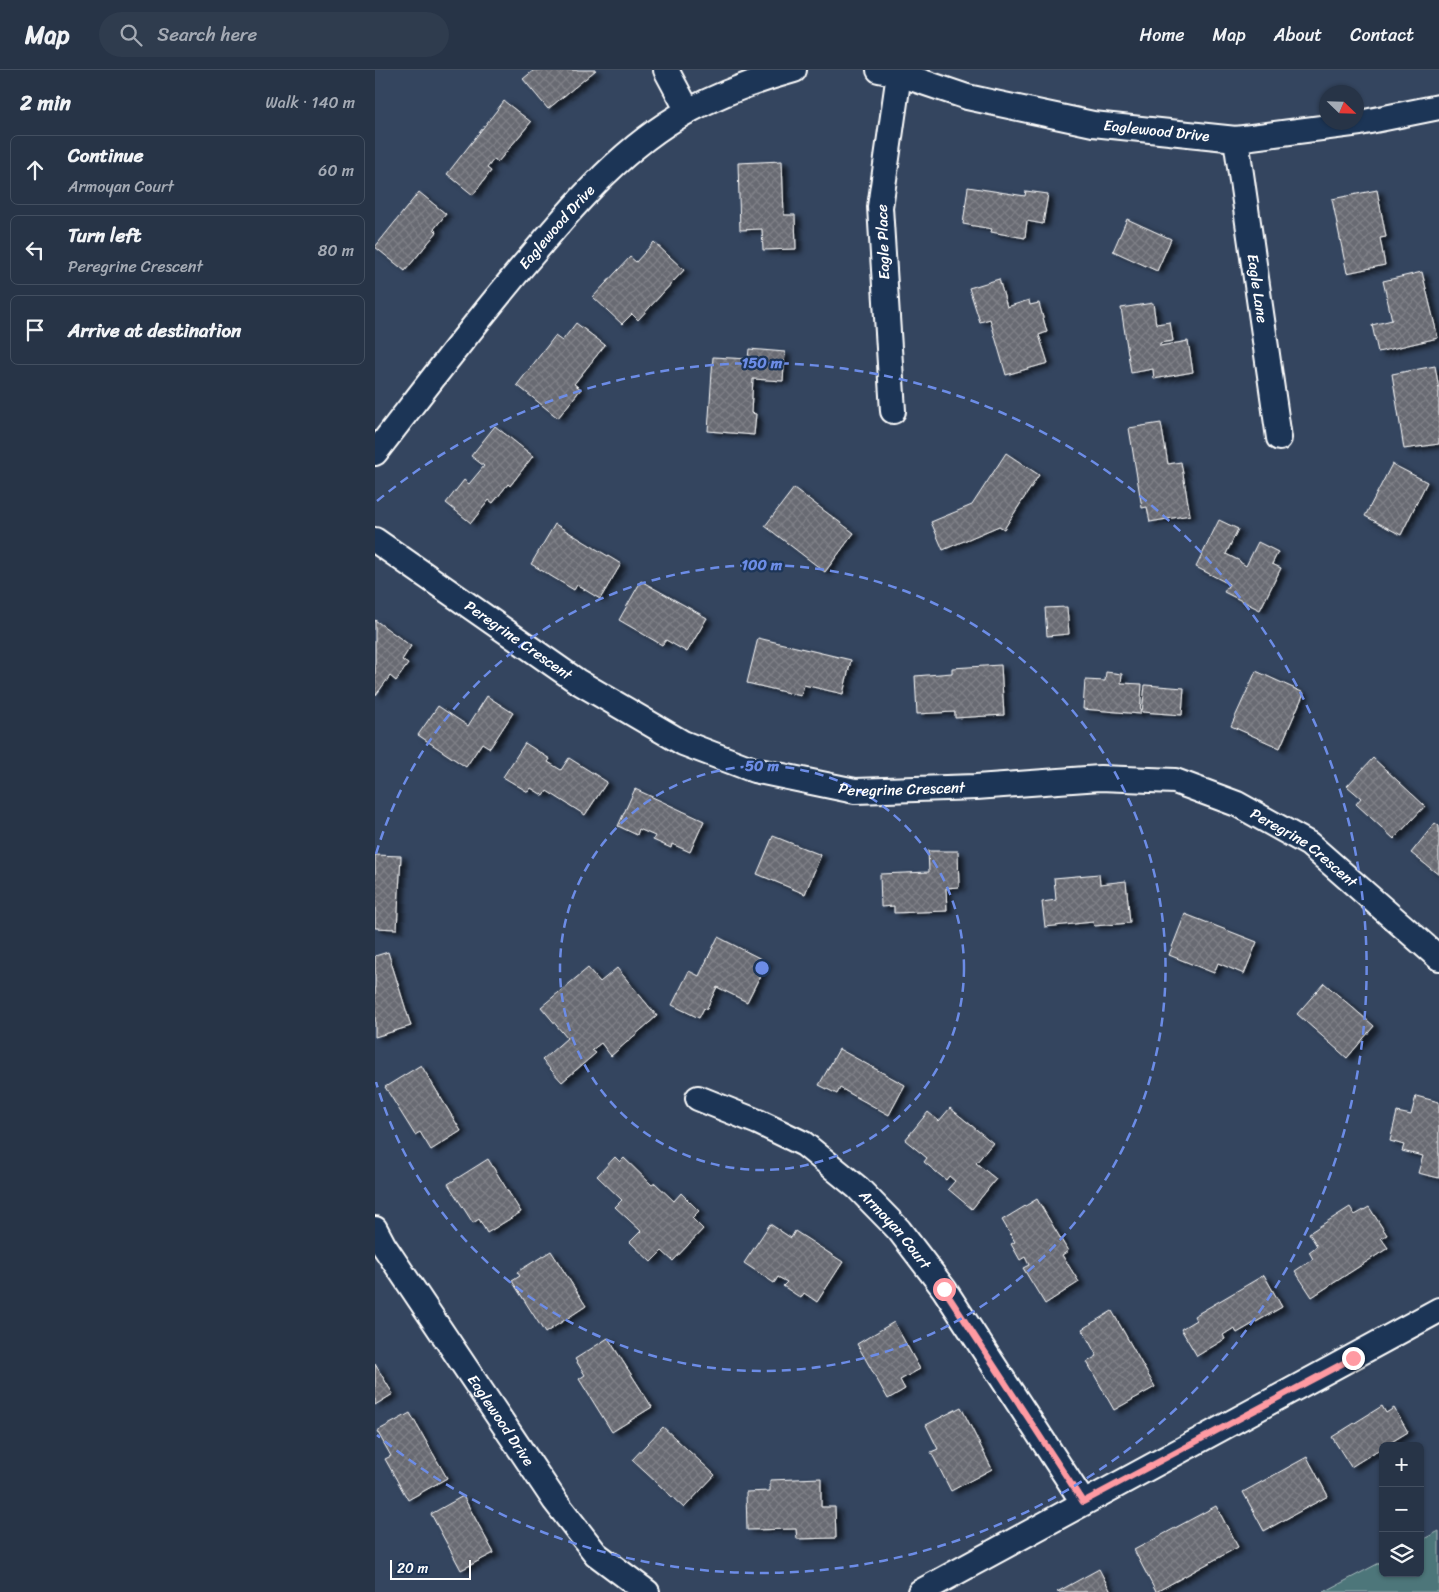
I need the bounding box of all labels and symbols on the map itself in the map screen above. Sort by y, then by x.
north arrow [1319,85,1364,130]
street label: Eaglewood Drive [1102,112,1211,149]
street label: Eaglewood Drive [512,178,601,276]
street label: Eagle Place [869,204,897,280]
street label: Eagle Lane [1240,252,1275,325]
text: 150 m [742,350,783,376]
text: 100 m [742,552,783,578]
street label: Peregrine Crescent [459,593,579,688]
text: 50 m [745,753,780,779]
street label: Peregrine Crescent [836,774,966,804]
street label: Peregrine Crescent [1245,801,1364,895]
centre of rings [753,959,771,977]
street label: Armoyan Court [852,1183,938,1276]
route start [933,1278,956,1301]
route end [1342,1347,1365,1370]
street label: Eaglewood Drive [460,1369,541,1472]
scale bar [390,1557,471,1580]

